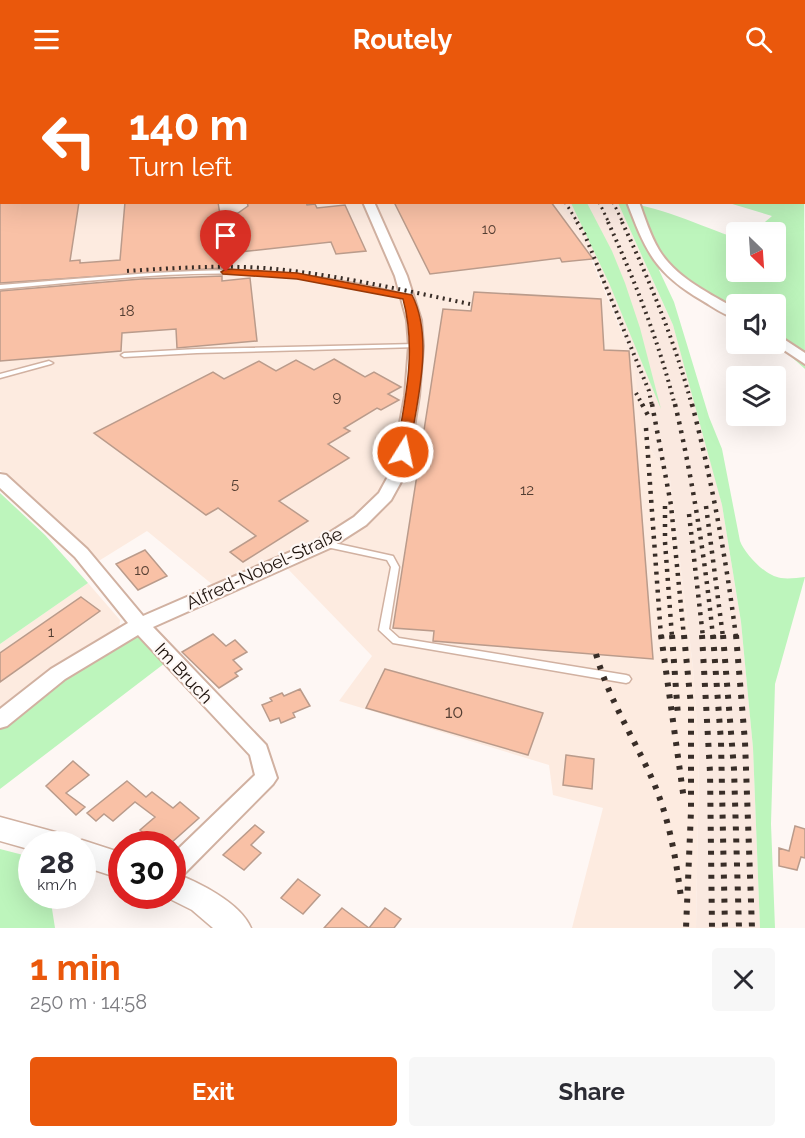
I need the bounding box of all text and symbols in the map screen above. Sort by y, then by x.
icon: menu [30,23,63,56]
icon: search [742,23,775,56]
text: Routely [353,24,452,55]
text: 140 m [129,101,249,150]
icon: left [30,102,108,180]
text: Turn left [129,151,232,182]
pin [200,210,251,272]
icon: arrive [209,219,242,252]
house number: 10 [482,221,496,237]
north arrow [726,222,786,282]
map controls [726,222,786,426]
button: sound [726,294,786,354]
house number: 18 [119,302,135,320]
button: layers [726,366,786,426]
house number: 9 [333,388,342,406]
position arrow [371,420,435,484]
house number: 5 [231,475,239,493]
house number: 12 [520,481,534,499]
street label: Alfred-Nobel-Straße [182,522,346,613]
house number: 10 [134,561,150,579]
house number: 1 [48,623,55,641]
street label: Im Bruch [151,638,217,708]
house number: 10 [445,701,463,722]
speed limit sign: 30 [108,831,186,909]
text: 28 [39,845,75,880]
text: km/h [37,876,77,894]
text: 1 min [30,946,121,988]
button: close [712,948,775,1011]
text: 250 m · 14:58 [30,990,147,1014]
button: Exit [30,1057,397,1126]
button: Share [409,1057,775,1126]

